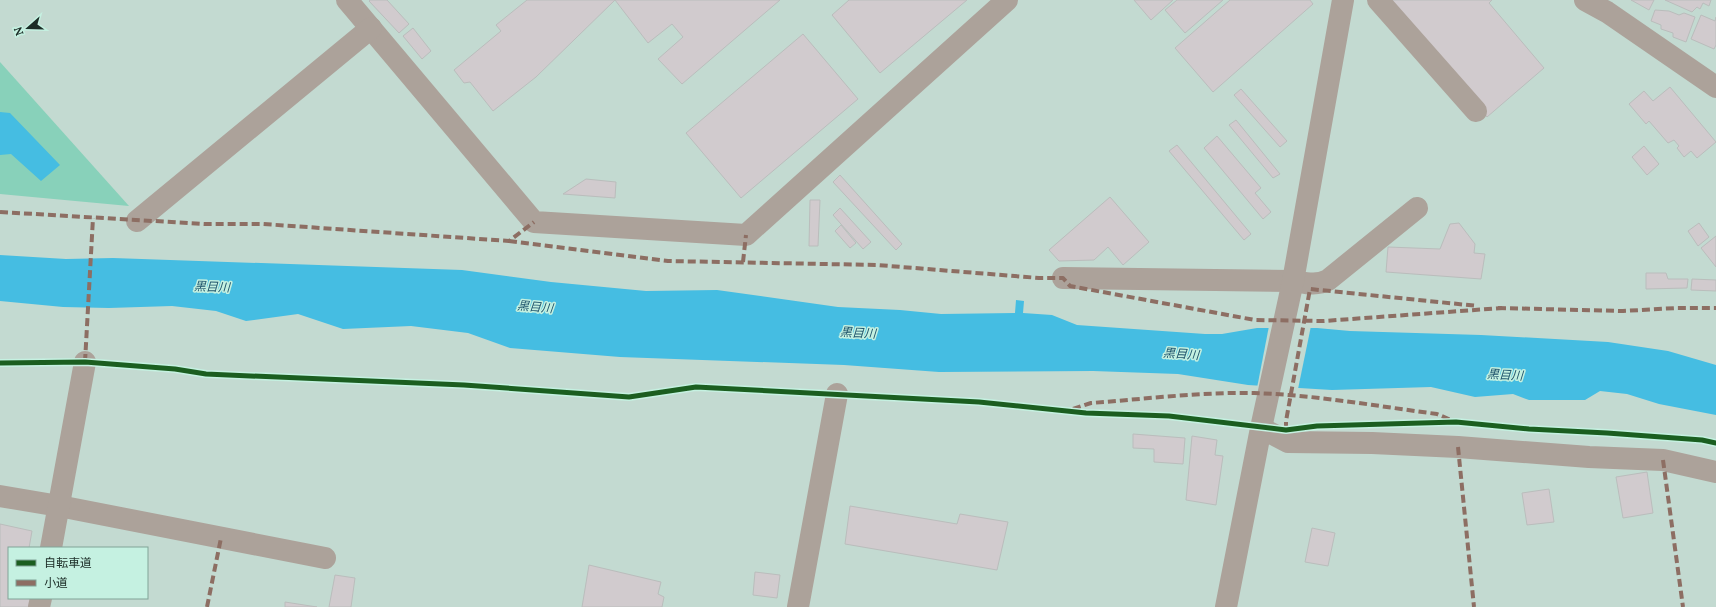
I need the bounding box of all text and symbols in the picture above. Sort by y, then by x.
north arrow [8,8,48,48]
text: N [10,25,27,38]
water label: 黒目川 [194,278,232,295]
water label: 黒目川 [516,297,556,316]
water label: 黒目川 [840,324,878,341]
water label: 黒目川 [1163,345,1202,362]
water label: 黒目川 [1487,366,1525,383]
legend [8,547,148,599]
text: 自転車道 [44,555,92,570]
text: 小道 [44,575,68,590]

